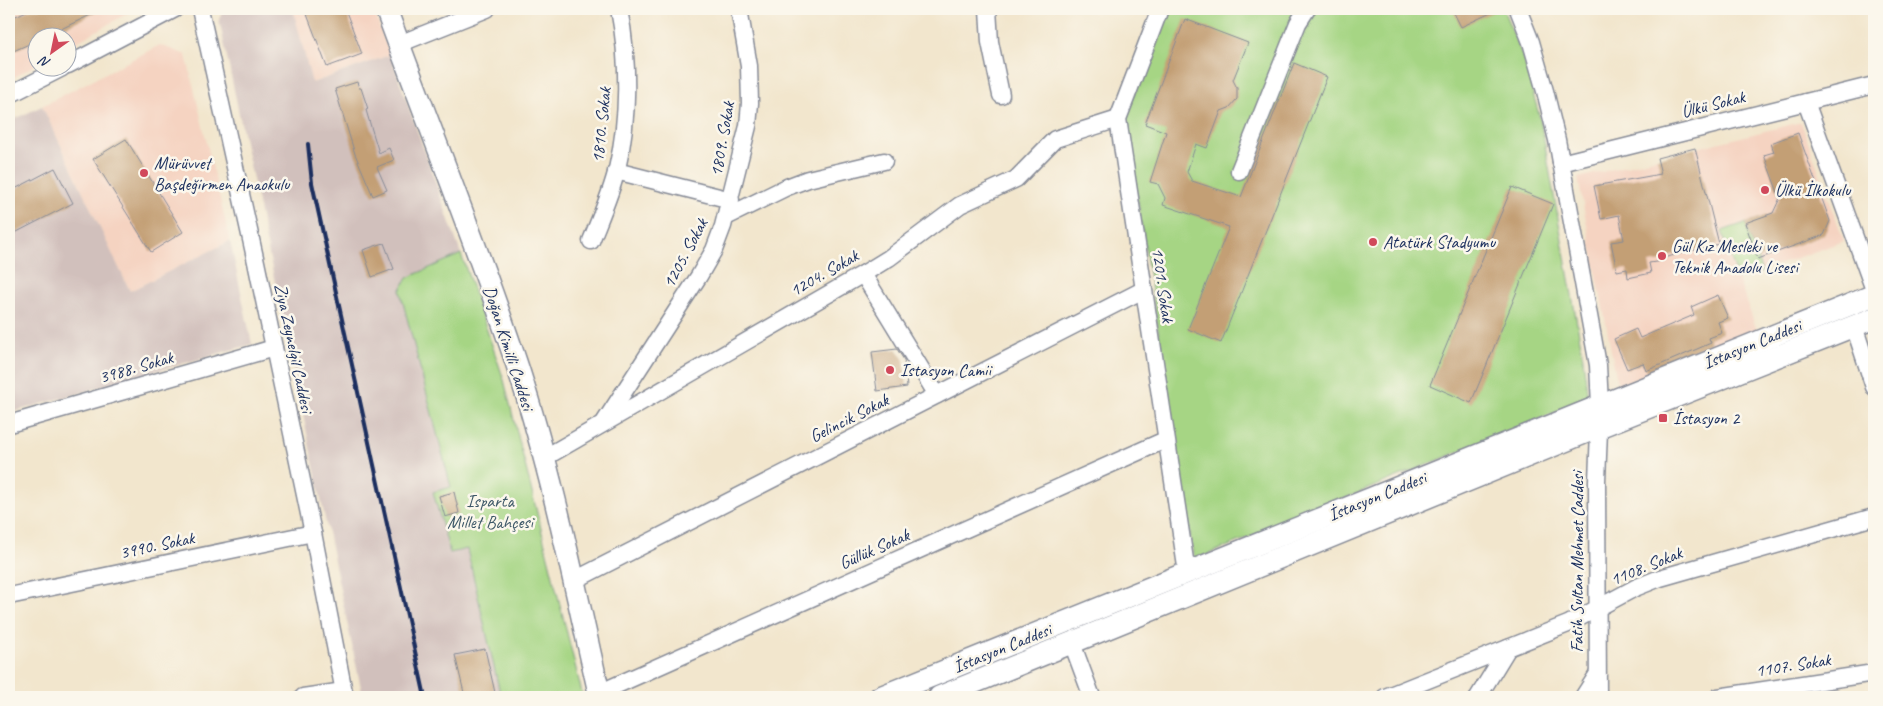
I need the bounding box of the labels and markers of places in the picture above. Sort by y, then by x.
place label: Mürüvvet Başdeğirmen Anaokulu [154,152,291,195]
marker: Mürüvvet Başdeğirmen Anaokulu [138,167,150,179]
place label: Ülkü İlkokulu [1775,179,1852,201]
marker: Ülkü İlkokulu [1759,184,1771,196]
place label: Atatürk Stadyumu [1383,231,1496,253]
place label: Gül Kız Mesleki ve Teknik Anadolu Lisesi [1672,235,1800,278]
marker: Atatürk Stadyumu [1367,236,1379,248]
marker: Gül Kız Mesleki ve Teknik Anadolu Lisesi [1656,250,1668,262]
place label: Istasyon Camii [900,359,993,381]
marker: Istasyon Camii [884,364,896,376]
place label: İstasyon 2 [1673,407,1741,429]
marker: İstasyon 2 [1657,412,1669,424]

